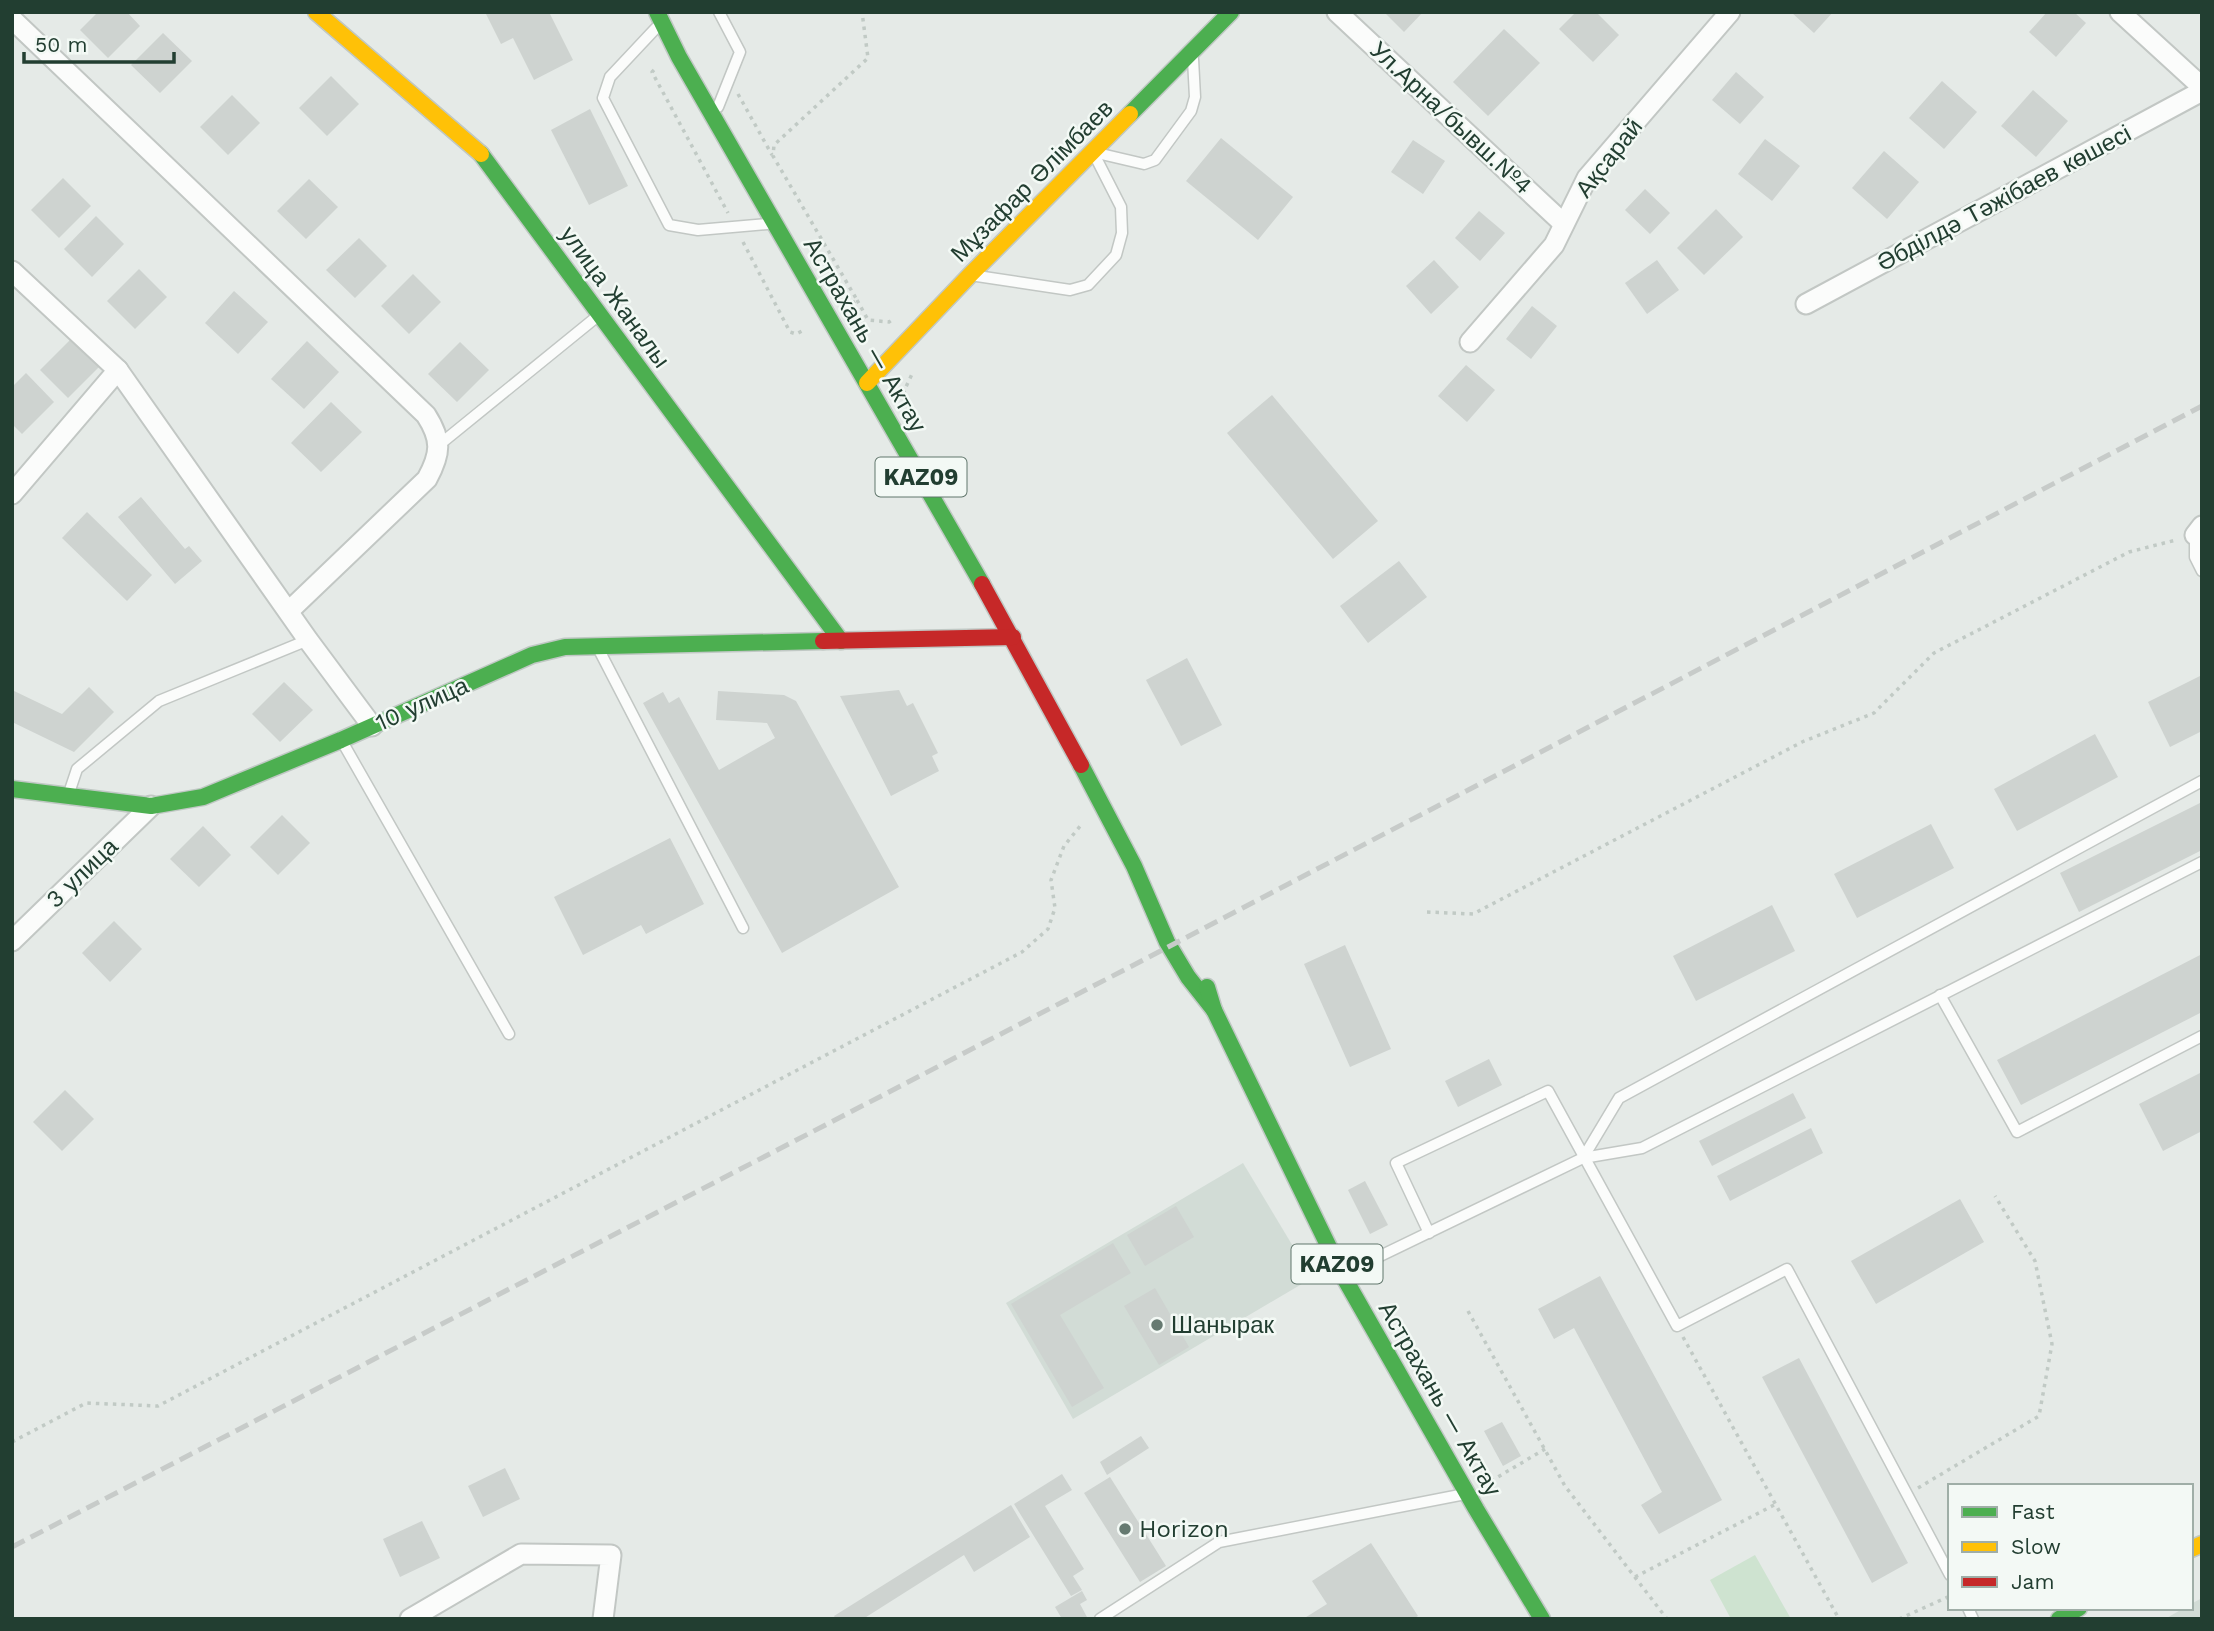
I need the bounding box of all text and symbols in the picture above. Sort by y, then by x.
scale bar [24,21,175,65]
text: 50 m [35,32,87,57]
street label: Ул.Арна/бывш.№4 [1364,36,1538,200]
street label: Мұзафар Әлімбаев [945,94,1119,268]
street label: Ақсарай [1570,113,1648,203]
street label: Әбділдә Тәжібаев көшесі [1872,119,2136,277]
street label: улица Жаналы [554,221,676,373]
street label: Астрахань — Актау [798,233,932,437]
road number: KAZ09 [876,457,967,496]
street label: 10 улица [371,671,473,737]
street label: 3 улица [41,832,124,914]
road number: KAZ09 [1292,1245,1382,1284]
street label: Астрахань — Актау [1373,1297,1507,1501]
place label: Шанырак [1171,1311,1275,1339]
marker: Шанырак [1149,1317,1165,1333]
legend [1948,1484,2193,1610]
text: Fast [2011,1499,2055,1524]
place label: Horizon [1139,1515,1229,1543]
marker: Horizon [1117,1521,1133,1537]
text: Slow [2011,1534,2061,1559]
text: Jam [2011,1569,2054,1594]

